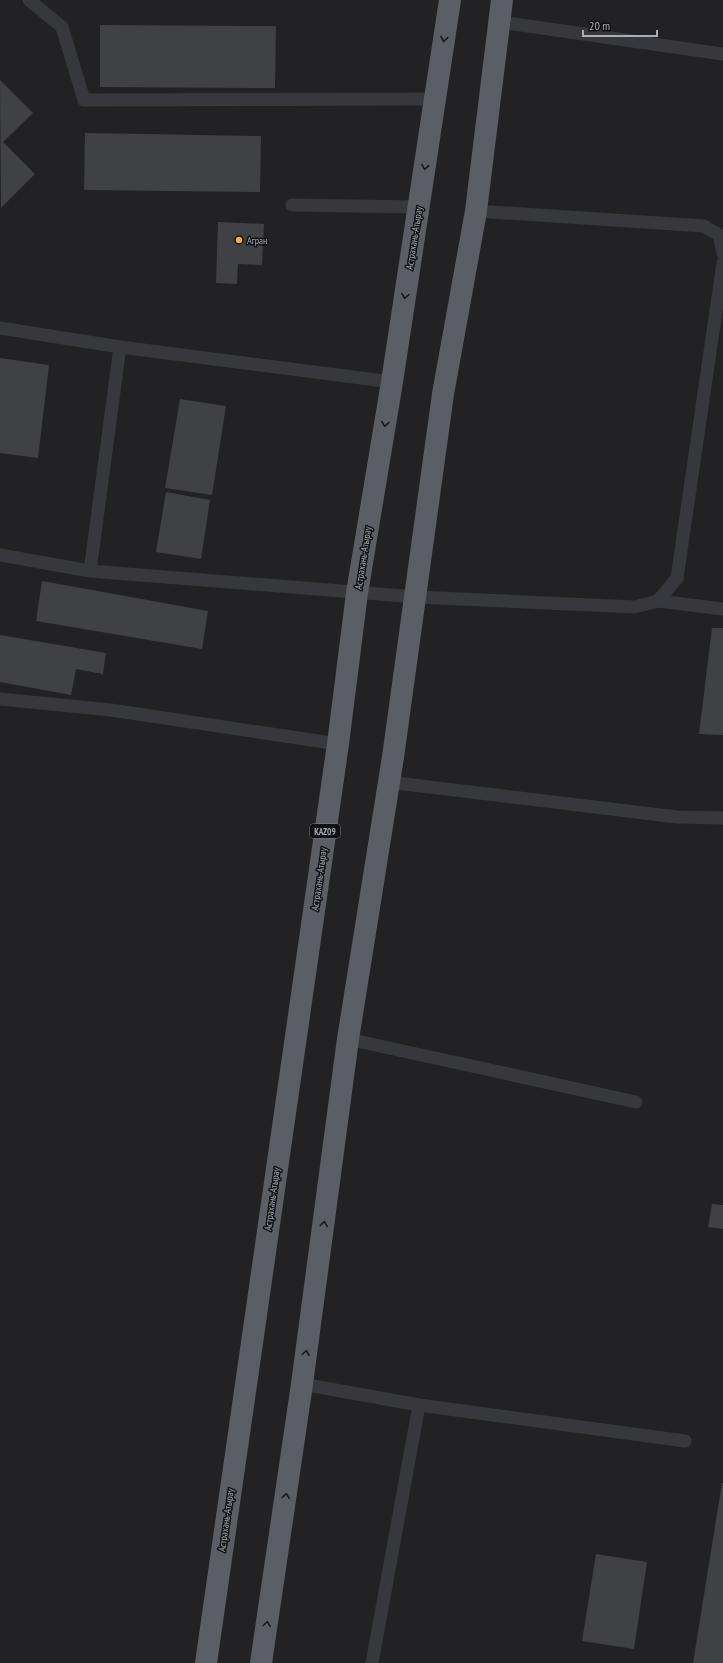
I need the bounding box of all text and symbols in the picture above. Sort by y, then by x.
scale bar [583,12,657,38]
text: 20 m [589,18,610,33]
one-way arrow [440,35,449,42]
one-way arrow [421,164,430,170]
street label: Астрахань-Атырау [403,205,425,270]
place label: Агран [247,234,267,247]
marker: Агран [234,235,244,245]
one-way arrow [401,293,410,299]
one-way arrow [381,421,390,427]
street label: Астрахань-Атырау [352,525,374,590]
road number: KAZ09 [310,824,340,838]
street label: Астрахань-Атырау [308,846,330,911]
street label: Астрахань-Атырау [261,1166,283,1231]
one-way arrow [319,1221,328,1227]
one-way arrow [301,1350,310,1356]
street label: Астрахань-Атырау [215,1487,237,1552]
one-way arrow [281,1493,290,1499]
one-way arrow [262,1621,271,1627]

